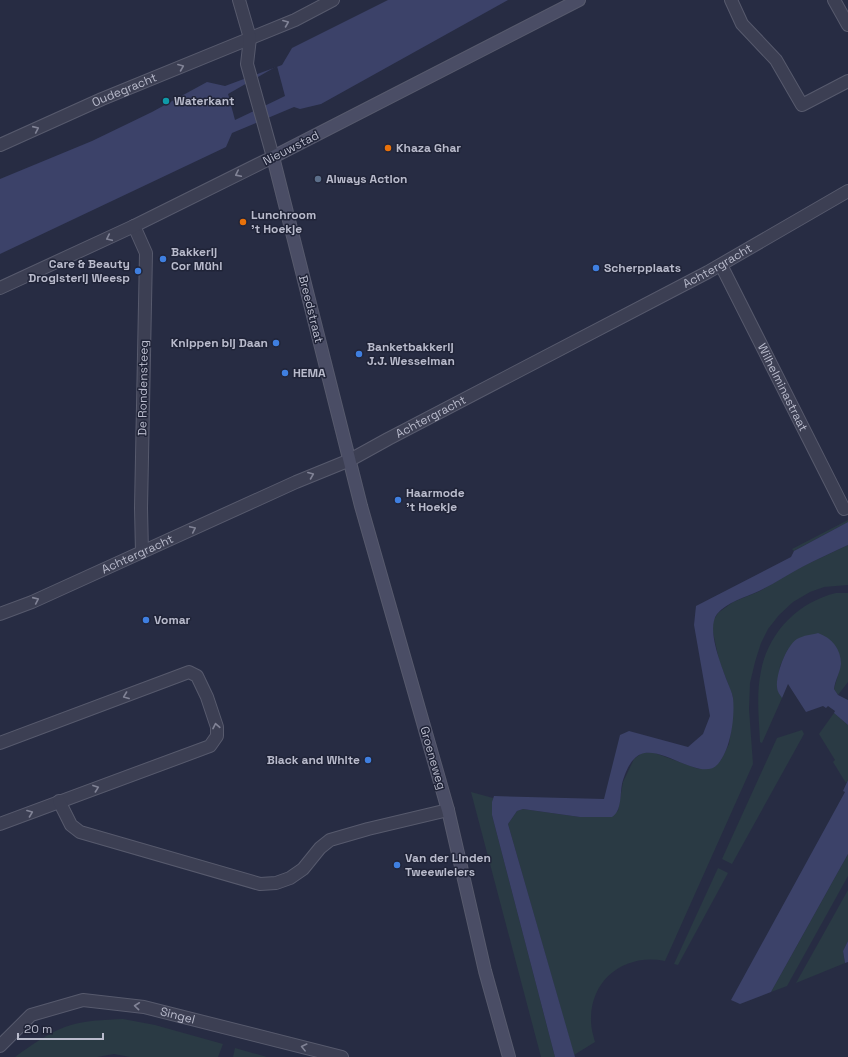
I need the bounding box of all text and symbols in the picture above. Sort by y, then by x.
one-way arrow [283,20,290,28]
one-way arrow [177,63,184,71]
street label: Oudegracht [89,69,159,111]
place label: Waterkant [174,93,234,109]
marker: Waterkant [161,96,171,106]
one-way arrow [31,126,39,134]
street label: Nieuwstad [260,127,322,169]
place label: Khaza Ghar [396,140,461,156]
marker: Khaza Ghar [383,143,393,153]
one-way arrow [235,170,242,177]
place label: Always Action [326,171,407,187]
marker: Always Action [313,174,323,184]
place label: Lunchroom 't Hoekje [251,207,316,237]
marker: Lunchroom 't Hoekje [238,217,248,227]
one-way arrow [105,233,113,241]
street label: Achtergracht [680,240,755,292]
place label: Bakkerij Cor Mühl [171,244,222,274]
marker: Bakkerij Cor Mühl [158,254,168,264]
place label: Care & Beauty Drogisterij Weesp [28,256,130,286]
place label: Scherpplaats [604,260,681,276]
marker: Scherpplaats [591,263,601,273]
marker: Care & Beauty Drogisterij Weesp [133,266,143,276]
street label: Breedstraat [295,274,327,344]
place label: Knippen bij Daan [171,335,268,351]
marker: Knippen bij Daan [271,338,281,348]
place label: Banketbakkerij J.J. Wesselman [367,339,455,369]
street label: De Rondensteeg [134,340,152,436]
street label: Wilhelminastraat [754,341,812,434]
marker: Banketbakkerij J.J. Wesselman [354,349,364,359]
place label: HEMA [293,365,326,381]
marker: HEMA [280,368,290,378]
street label: Achtergracht [393,392,469,442]
one-way arrow [308,472,315,480]
place label: Haarmode 't Hoekje [406,485,465,515]
marker: Haarmode 't Hoekje [393,495,403,505]
one-way arrow [189,526,196,534]
street label: Achtergracht [99,531,176,577]
one-way arrow [32,597,40,605]
place label: Vomar [154,612,191,628]
marker: Vomar [141,615,151,625]
one-way arrow [123,691,130,700]
one-way arrow [212,723,221,729]
street label: Groeneweg [416,724,450,792]
place label: Black and White [267,752,360,768]
marker: Black and White [363,755,373,765]
one-way arrow [92,784,99,792]
one-way arrow [26,809,33,817]
place label: Van der Linden Tweewielers [405,850,491,880]
marker: Van der Linden Tweewielers [392,860,402,870]
one-way arrow [134,1002,140,1011]
street label: Singel [158,1003,197,1028]
scale bar [18,1015,103,1041]
text: 20 m [24,1021,52,1037]
one-way arrow [301,1044,307,1052]

